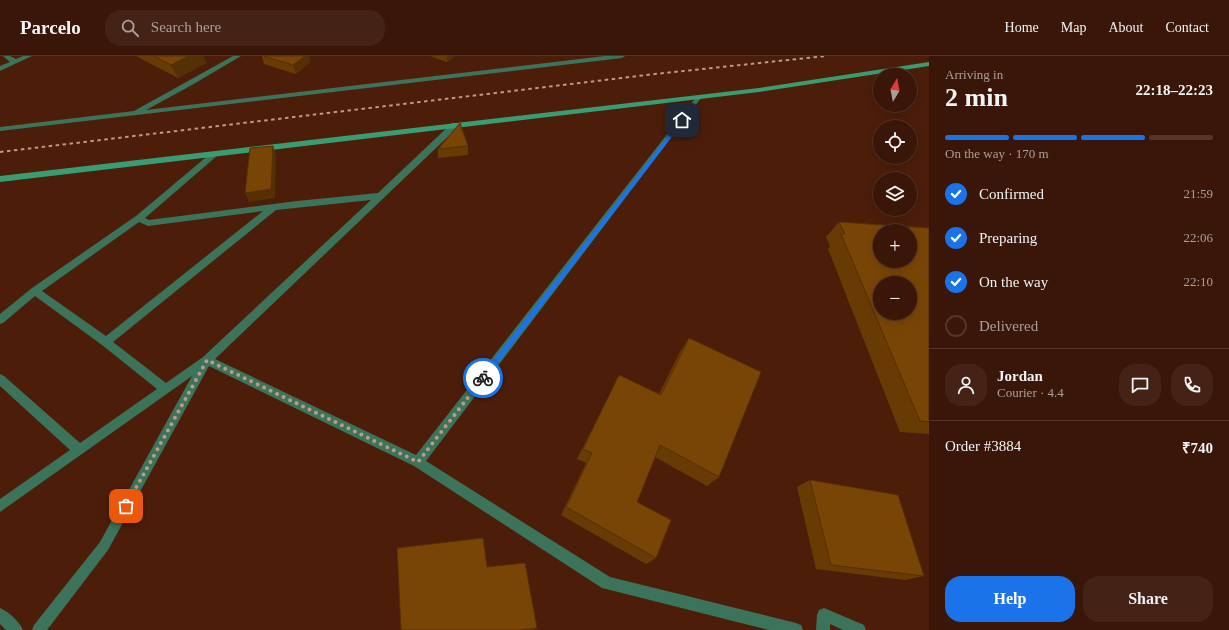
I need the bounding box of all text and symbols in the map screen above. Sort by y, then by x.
search box [105,10,385,46]
text: Parcelo [20,17,81,38]
icon: search [119,17,141,39]
text: Search here [151,19,221,35]
text: Home [1005,20,1039,35]
text: Map [1061,20,1086,35]
text: About [1108,20,1143,35]
text: Contact [1165,20,1209,35]
text: Arriving in [945,67,1003,82]
north arrow [873,68,917,112]
map controls [873,68,917,320]
text: 22:18–22:23 [1136,82,1213,98]
text: 2 min [945,83,1008,112]
pin [665,103,699,137]
icon: home [671,109,693,131]
button: locate [873,120,917,164]
text: On the way · 170 m [945,146,1049,161]
button: layers [873,172,917,216]
icon: check [945,183,967,205]
text: Confirmed [979,186,1044,202]
text: 21:59 [1183,186,1213,201]
button: + [873,224,917,268]
icon: check [945,227,967,249]
text: Preparing [979,230,1037,246]
text: 22:06 [1183,230,1213,245]
icon: check [945,271,967,293]
text: On the way [979,274,1048,290]
text: 22:10 [1183,274,1213,289]
button: − [873,276,917,320]
text: Delivered [979,318,1038,334]
courier [463,358,503,398]
button: person [945,364,987,406]
button: chat [1119,364,1161,406]
button: phone [1171,364,1213,406]
icon: bike [472,367,494,389]
text: Jordan [997,368,1043,384]
text: Courier · 4.4 [997,385,1064,400]
text: Order #3884 [945,438,1021,454]
text: ₹740 [1182,440,1213,456]
pin [109,489,143,523]
icon: bag [115,495,137,517]
button: Help [945,576,1075,622]
button: Share [1083,576,1213,622]

